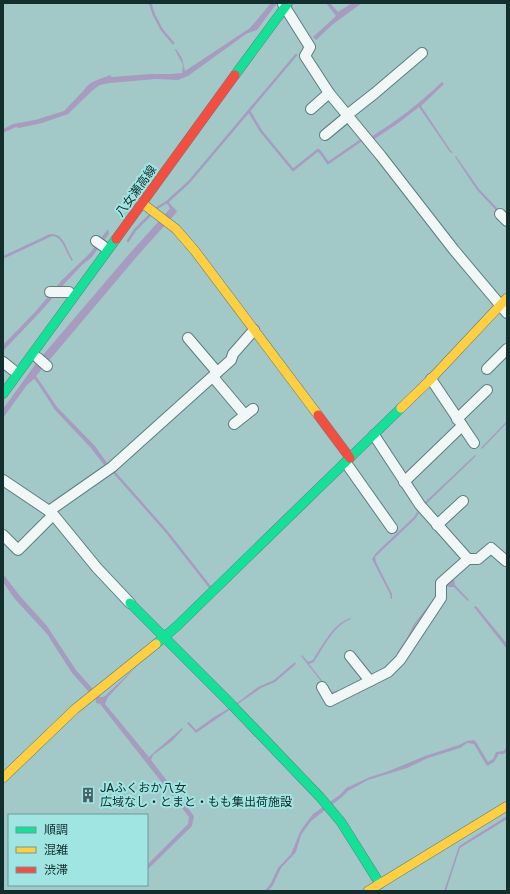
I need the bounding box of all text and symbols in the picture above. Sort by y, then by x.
street label: 八女瀬高線 [112,162,159,219]
place label: JAふくおか八女 広域なし・とまと・もも集出荷施設 [100,780,292,809]
building icon: JAふくおか八女 広域なし・とまと・もも集出荷施設 [79,786,97,804]
legend [8,814,148,886]
text: 順調 [44,822,68,837]
text: 混雑 [44,842,68,857]
text: 渋滞 [44,862,68,877]

